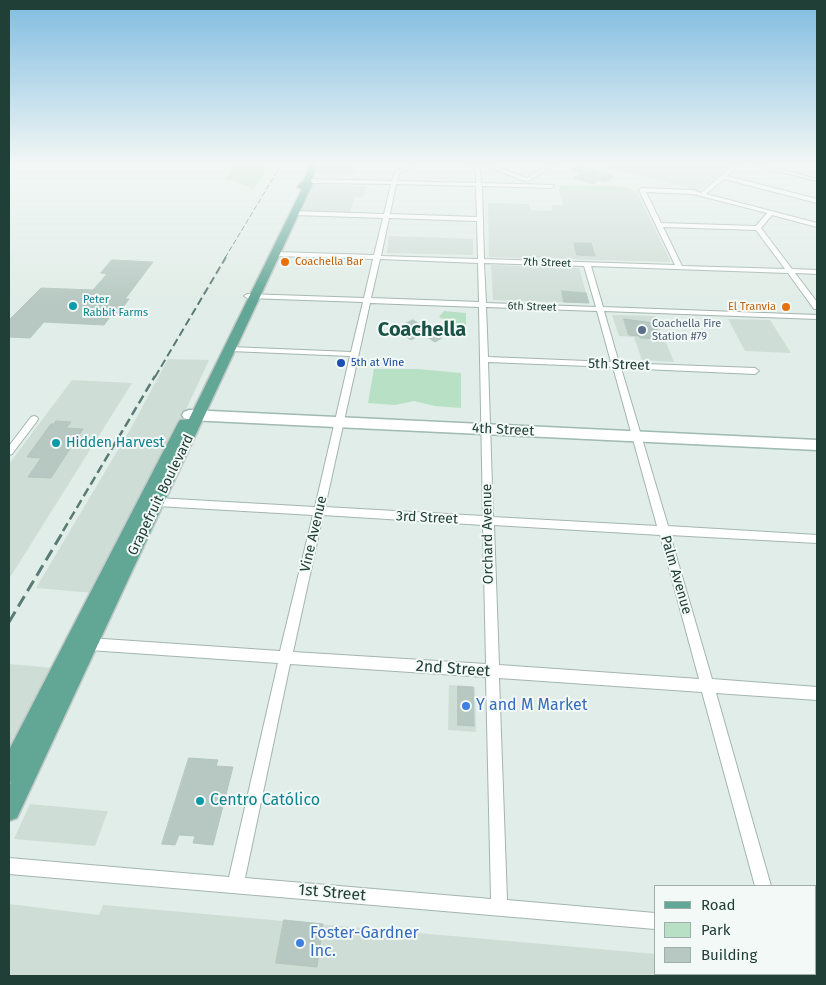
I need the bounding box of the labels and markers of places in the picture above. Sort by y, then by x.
place label: Coachella Bar [295,255,363,269]
marker: Coachella Bar [279,256,291,268]
place label: Peter Rabbit Farms [83,293,148,319]
marker: Peter Rabbit Farms [67,300,79,312]
place label: El Tranvia [728,300,776,314]
marker: El Tranvia [780,301,792,313]
place label: Coachella Fire Station #79 [652,317,721,343]
marker: Coachella Fire Station #79 [636,324,648,336]
place label: 5th at Vine [351,356,404,370]
marker: 5th at Vine [335,357,347,369]
place label: Hidden Harvest [66,435,164,451]
marker: Hidden Harvest [50,437,62,449]
place label: Y and M Market [476,696,587,716]
marker: Y and M Market [460,700,472,712]
place label: Centro Católico [210,791,320,811]
marker: Centro Católico [194,795,206,807]
place label: Foster-Gardner Inc. [310,924,419,962]
marker: Foster-Gardner Inc. [294,937,306,949]

